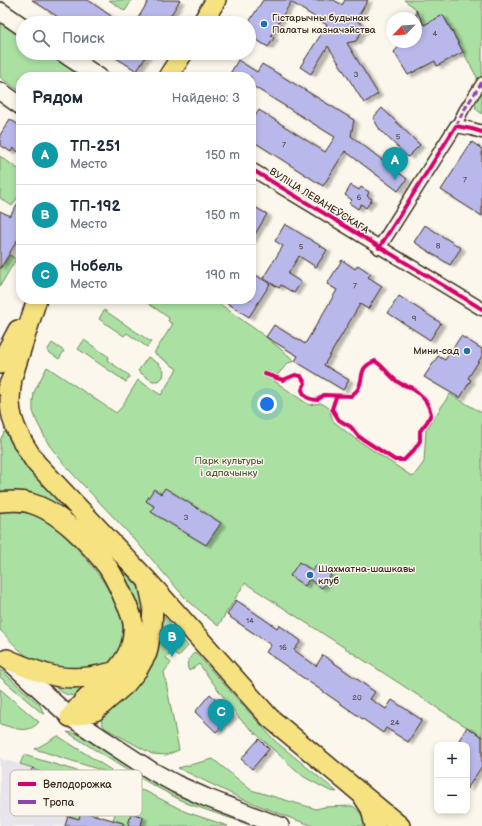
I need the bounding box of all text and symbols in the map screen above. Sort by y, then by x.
place label: Гістарычны будынак Палаты казначэйства [272,12,376,36]
north arrow [386,12,422,48]
search box [16,16,256,60]
marker: Гістарычны будынак Палаты казначэйства [259,19,269,29]
icon: search [30,27,52,49]
text: Поиск [62,29,105,48]
house number: 4 [433,29,438,38]
house number: 3 [354,70,359,79]
text: Рядом [32,88,83,108]
text: Найдено: 3 [172,90,240,106]
house number: 5 [396,132,401,141]
text: ТП-251 [70,137,120,156]
house number: 7 [282,140,286,149]
text: A [41,147,49,163]
text: 150 m [206,147,240,163]
pin: A [382,147,408,180]
text: Место [70,156,107,172]
street label: ВУЛІЦА ЛЕВАНЕЎСКАГА [267,165,372,237]
house number: 7 [463,175,467,184]
house number: 6 [357,193,362,202]
text: ТП-192 [70,197,121,216]
text: B [40,207,50,223]
text: 150 m [206,207,240,223]
text: Место [70,216,107,232]
house number: 8 [436,241,441,250]
house number: 5 [299,242,304,251]
text: Нобель [70,257,123,276]
text: C [40,267,50,283]
text: 190 m [206,267,240,283]
text: Место [70,276,107,292]
house number: 7 [353,281,357,290]
house number: 9 [412,314,417,323]
place label: Мини-сад [413,345,459,357]
marker: Мини-сад [462,346,472,356]
your location [257,394,277,414]
park label: Парк культуры і адпачынку [195,455,263,479]
house number: 3 [184,513,189,522]
place label: Шахматна-шашкавы клуб [318,563,415,587]
marker: Шахматна-шашкавы клуб [305,570,315,580]
house number: 14 [246,616,254,625]
pin: B [159,624,185,657]
house number: 16 [279,643,287,652]
house number: 20 [352,693,362,702]
pin: C [208,699,234,732]
house number: 24 [390,718,400,727]
map controls [434,742,470,814]
button: + [434,742,470,778]
legend [10,770,142,816]
text: Велодорожка [43,778,112,791]
button: − [434,778,470,814]
text: Тропа [43,796,75,809]

